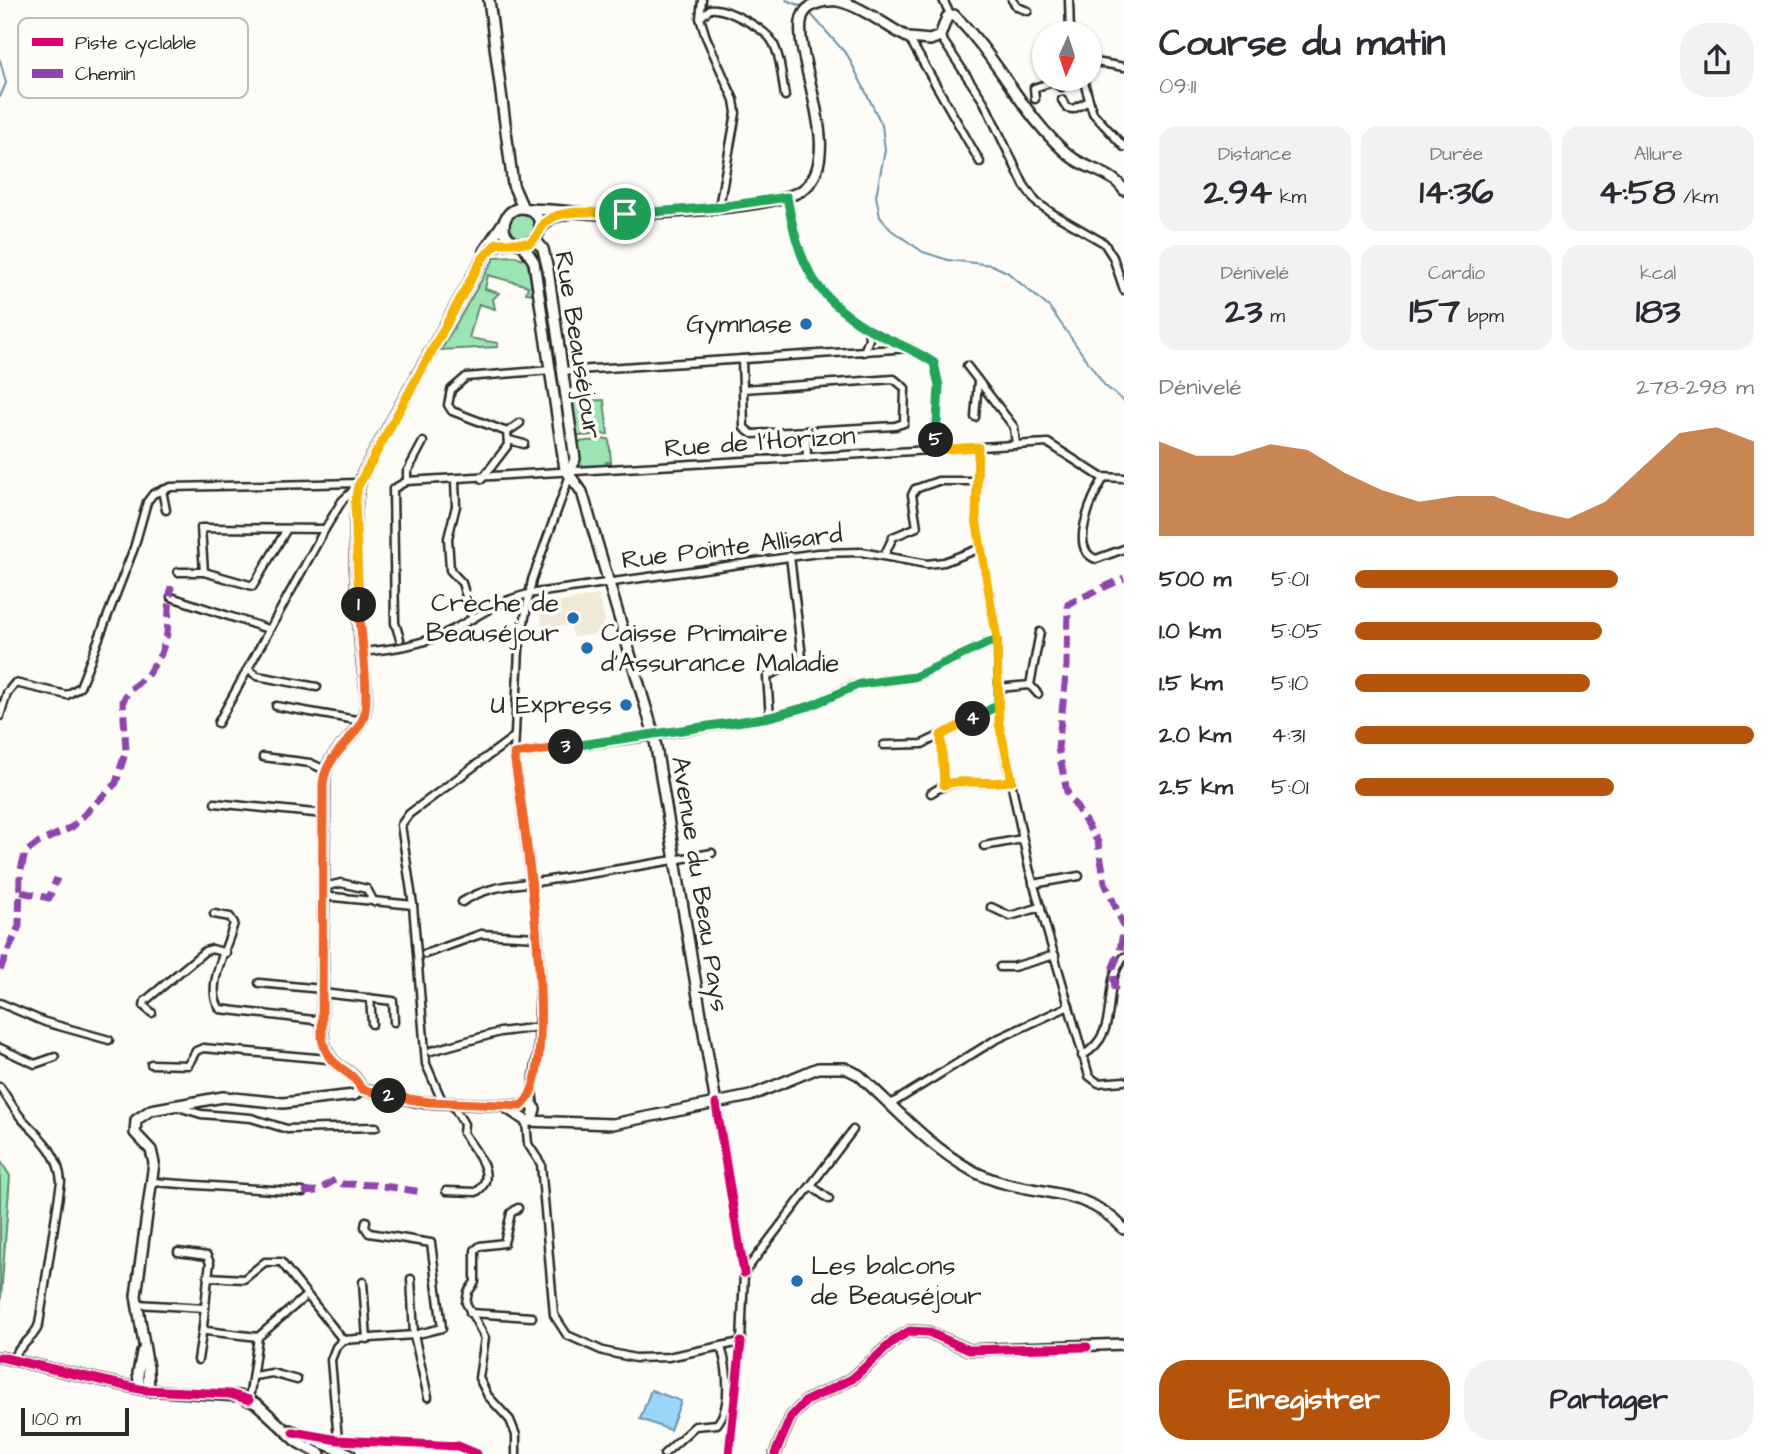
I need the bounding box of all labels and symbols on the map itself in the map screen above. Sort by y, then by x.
legend [18,18,248,98]
north arrow [1032,21,1102,91]
text: Piste cyclable [75,30,196,58]
text: Chemin [75,61,135,88]
pin [595,184,655,244]
street label: Rue Beauséjour [545,249,611,441]
place label: Gymnase [686,306,792,344]
marker: Gymnase [798,316,814,332]
street label: Rue de l'Horizon [663,417,857,467]
pin: 5 [918,422,954,458]
street label: Rue Pointe Allisard [620,516,844,578]
place label: Crèche de Beauséjour [426,585,559,651]
pin: 1 [342,588,376,622]
marker: Crèche de Beauséjour [565,610,581,626]
place label: Caisse Primaire d'Assurance Maladie [601,615,839,681]
marker: Caisse Primaire d'Assurance Maladie [579,640,595,656]
place label: U Express [490,687,612,723]
marker: U Express [618,697,634,713]
pin: 4 [956,702,990,736]
pin: 3 [548,730,584,764]
street label: Avenue du Beau Pays [660,754,738,1015]
pin: 2 [372,1078,406,1114]
place label: Les balcons de Beauséjour [811,1248,982,1314]
marker: Les balcons de Beauséjour [789,1273,805,1289]
scale bar [21,1405,130,1437]

